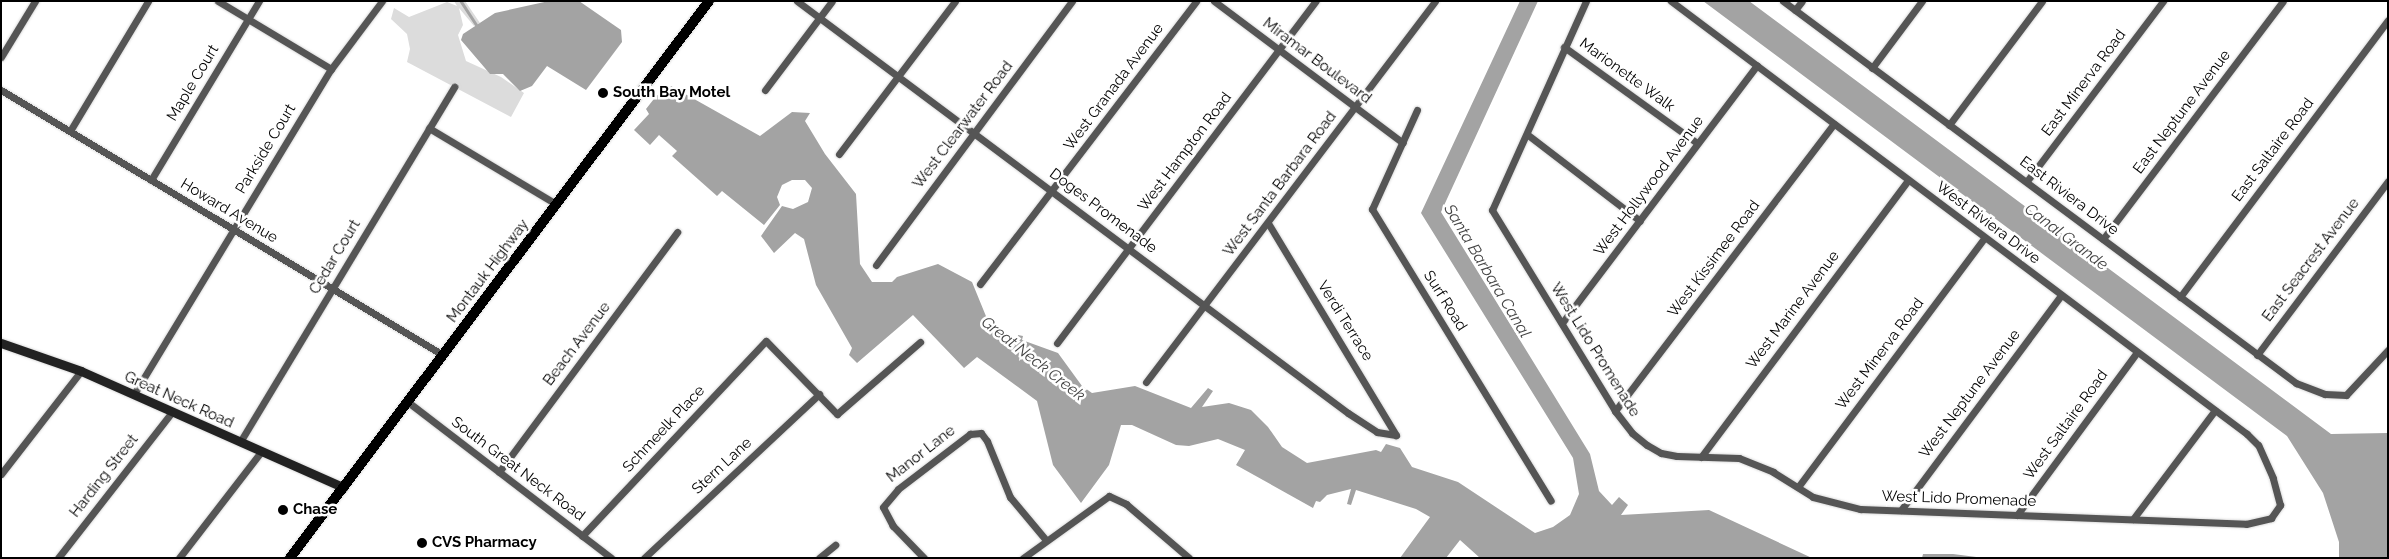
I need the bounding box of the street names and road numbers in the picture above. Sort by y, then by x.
street label: Miramar Boulevard [1259,14,1375,108]
street label: West Granada Avenue [1060,20,1168,154]
street label: East Minerva Road [2038,26,2130,140]
street label: Marionette Walk [1576,34,1678,116]
street label: Maple Court [163,42,223,124]
street label: East Neptune Avenue [2129,46,2235,178]
street label: West Clearwater Road [909,58,1017,192]
street label: West Hampton Road [1134,89,1236,215]
street label: East Saltaire Road [2228,95,2318,205]
street label: Parkside Court [232,101,300,197]
street label: West Santa Barbara Road [1220,108,1340,260]
street label: West Hollywood Avenue [1590,112,1708,260]
street label: East Riviera Drive [2016,153,2122,239]
street label: Doges Promenade [1046,165,1160,257]
street label: Howard Avenue [177,175,281,247]
street label: West Riviera Drive [1932,178,2044,268]
street label: East Seacrest Avenue [2259,195,2363,325]
street label: West Kissimee Road [1664,197,1764,321]
street label: Cedar Court [306,216,364,298]
street label: Montauk Highway [443,216,533,326]
street label: West Marine Avenue [1743,247,1843,373]
street label: Surf Road [1419,267,1471,335]
street label: Verdi Terrace [1313,277,1377,365]
street label: West Lido Promenade [1546,280,1644,420]
street label: West Minerva Road [1832,295,1928,413]
street label: Beach Avenue [540,298,614,390]
street label: West Neptune Avenue [1916,326,2024,462]
street label: West Saltaire Road [2020,367,2112,483]
street label: Great Neck Road [122,368,236,432]
street label: Schmeelk Place [619,382,709,476]
street label: South Great Neck Road [448,413,588,525]
street label: Manor Lane [883,422,959,486]
street label: Harding Street [66,431,142,521]
street label: Stern Lane [688,434,756,498]
street label: West Lido Promenade [1881,487,2037,511]

